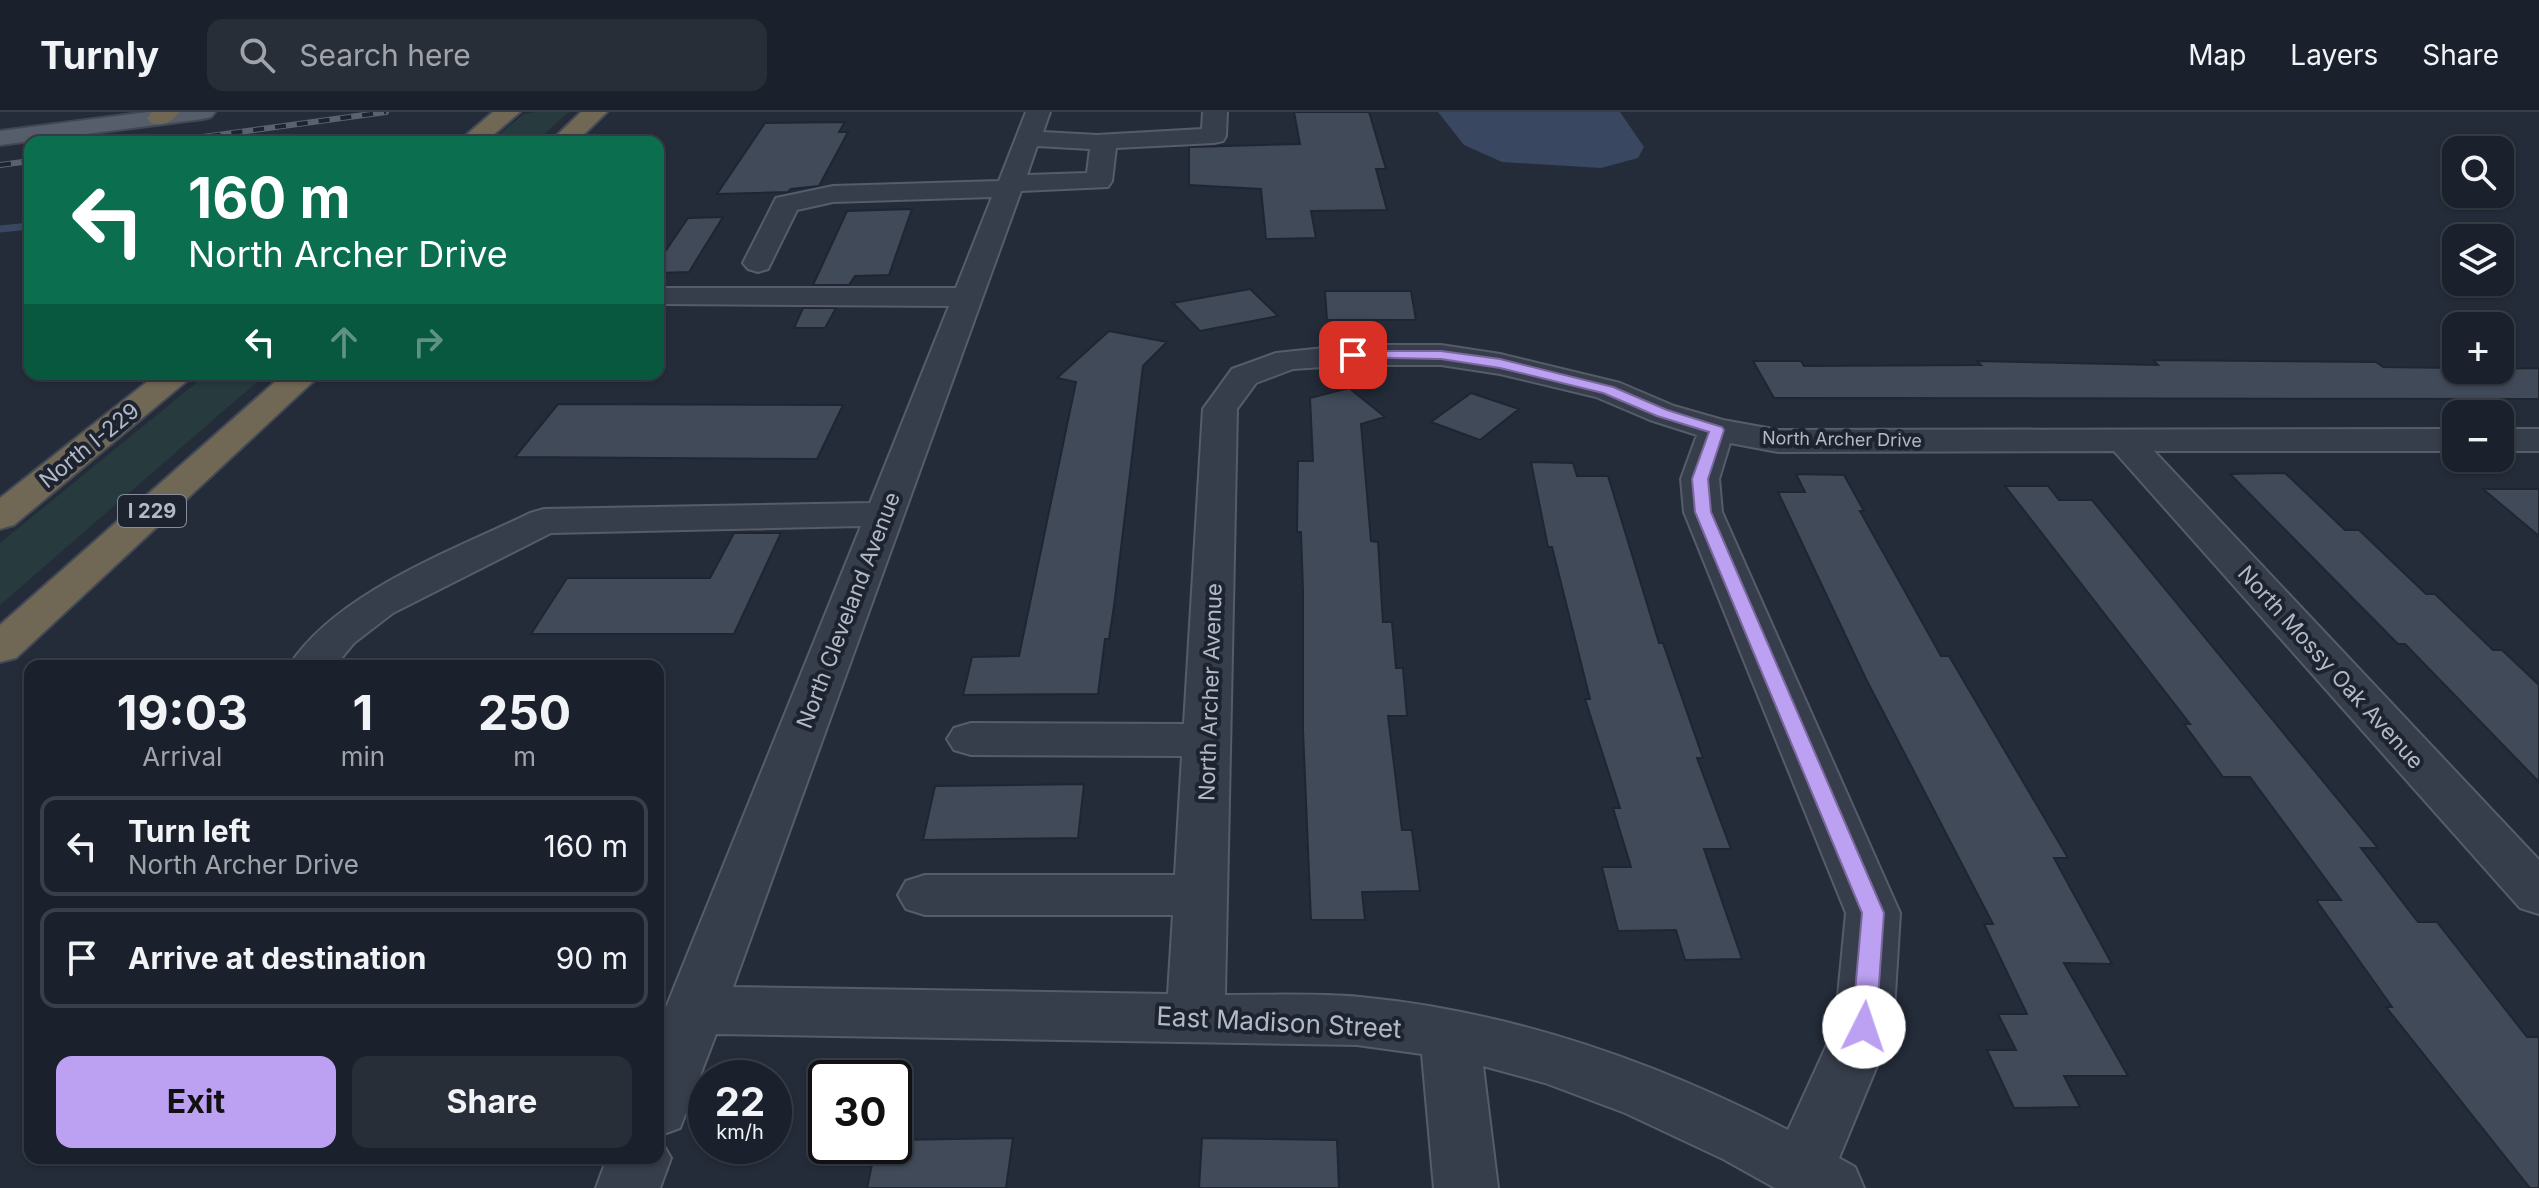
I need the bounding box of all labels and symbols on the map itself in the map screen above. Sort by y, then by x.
pin [1319,321,1387,389]
street label: North I-229 [34,397,144,493]
street label: North Archer Drive [1762,427,1922,451]
street label: North Cleveland Avenue [791,488,905,732]
road number: I 229 [118,495,186,527]
street label: North Mossy Oak Avenue [2233,560,2429,774]
street label: North Archer Avenue [1193,583,1227,801]
position arrow [1822,985,1906,1069]
street label: East Madison Street [1156,1000,1402,1044]
speed limit sign: 30 [808,1060,912,1164]

